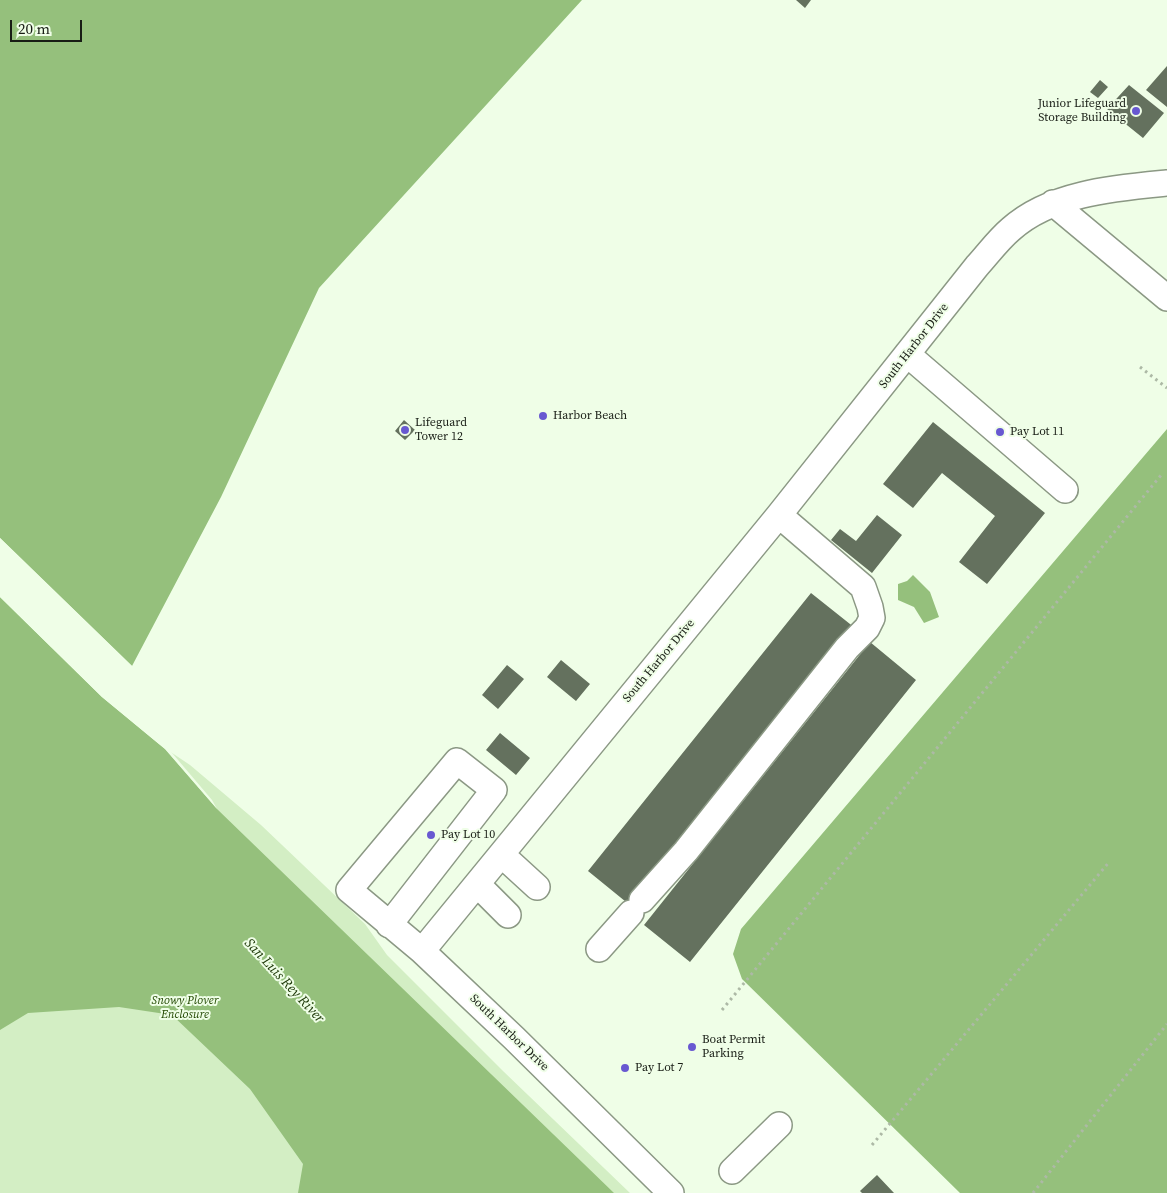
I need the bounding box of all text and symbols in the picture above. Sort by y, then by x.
scale bar [12,10,85,42]
text: 20 m [18,18,50,39]
place label: Junior Lifeguard Storage Building [1038,97,1126,125]
marker: Junior Lifeguard Storage Building [1130,105,1142,117]
street label: South Harbor Drive [876,301,952,391]
place label: Harbor Beach [553,409,627,423]
marker: Harbor Beach [537,410,549,422]
place label: Lifeguard Tower 12 [415,416,467,444]
marker: Lifeguard Tower 12 [399,424,411,436]
place label: Pay Lot 11 [1010,425,1064,439]
marker: Pay Lot 11 [994,426,1006,438]
street label: South Harbor Drive [620,617,698,705]
place label: Pay Lot 10 [441,828,495,842]
marker: Pay Lot 10 [425,829,437,841]
water label: San Luis Rey River [241,935,327,1027]
street label: South Harbor Drive [467,992,551,1074]
park label: Snowy Plover Enclosure [152,994,218,1022]
place label: Boat Permit Parking [702,1033,765,1061]
marker: Boat Permit Parking [686,1041,698,1053]
place label: Pay Lot 7 [635,1061,683,1075]
marker: Pay Lot 7 [619,1062,631,1074]

